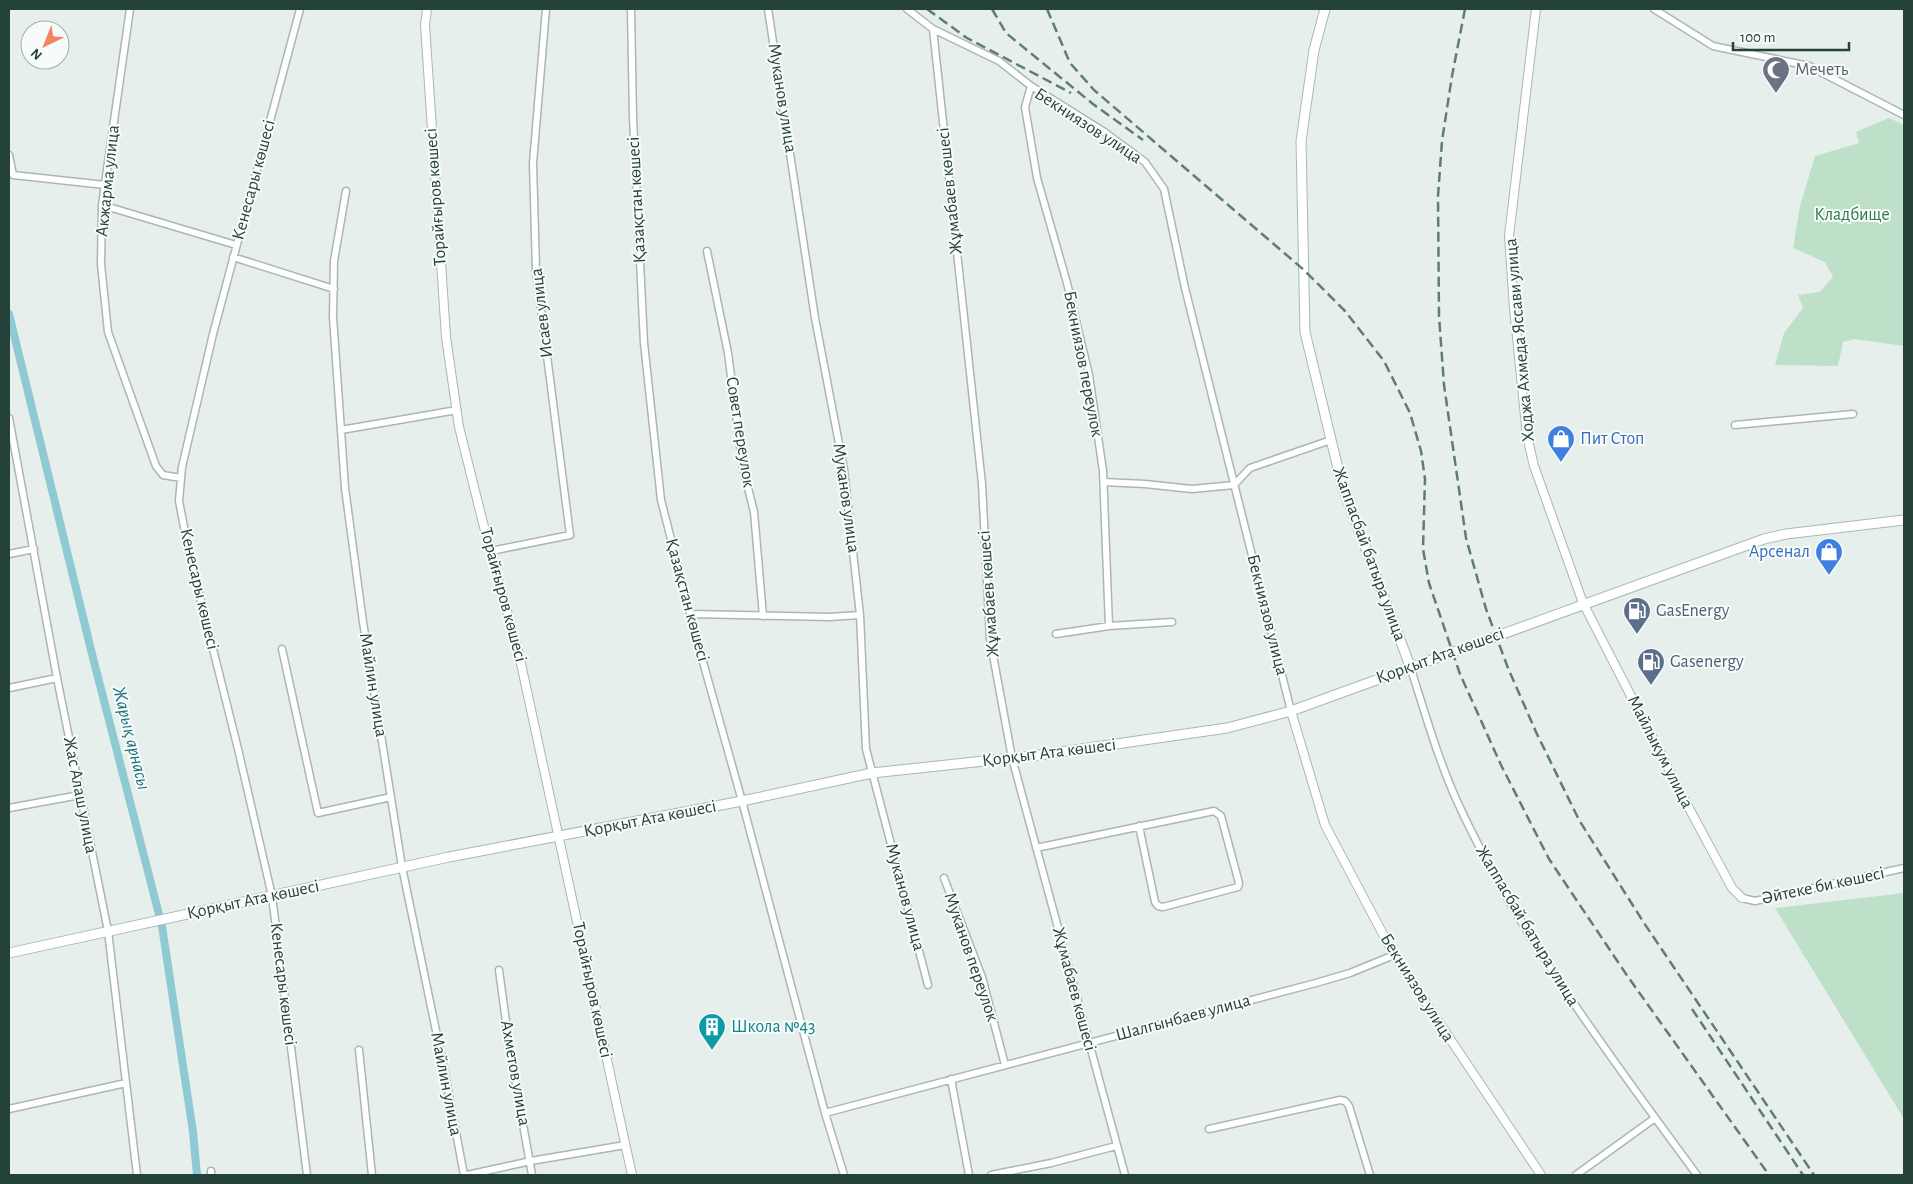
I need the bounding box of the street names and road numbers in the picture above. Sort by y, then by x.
street label: Муканов улица [764,42,800,154]
street label: Бекниязов улица [1031,85,1145,167]
street label: Кенесары көшесі [229,118,279,242]
street label: Акжарма улица [93,124,123,238]
street label: Торайғыров көшесі [422,127,450,267]
street label: Жұмабаев көшесі [933,127,966,256]
street label: Қазақстан көшесі [625,136,649,264]
street label: Ходжа Ахмеда Яссави улица [1502,237,1538,443]
street label: Исаев улица [528,267,556,359]
street label: Бекниязов переулок [1060,289,1106,439]
street label: Совет переулок [722,375,758,489]
street label: Муканов улица [829,442,863,554]
street label: Жаппасбай батыра улица [1329,464,1410,644]
street label: Торайғыров көшесі [476,526,530,664]
street label: Кенесары көшесі [176,527,222,651]
street label: Жұмабаев көшесі [975,530,1002,658]
street label: Қазақстан көшесі [662,536,712,664]
street label: Бекниязов улица [1243,553,1291,677]
street label: Қорқыт Ата көшесі [1374,625,1506,687]
street label: Майлин улица [356,632,390,738]
street label: Майлыкум улица [1624,693,1696,811]
street label: Жас Алаш улица [60,735,100,855]
street label: Қорқыт Ата көшесі [981,736,1117,770]
street label: Қорқыт Ата көшесі [582,797,718,841]
street label: Муканов улица [882,841,928,953]
street label: Жаппасбай батыра улица [1472,842,1583,1010]
street label: Әйтеке би көшесі [1760,863,1886,908]
street label: Қорқыт Ата көшесі [185,877,321,923]
street label: Муканов переулок [941,890,1002,1024]
street label: Кенесары көшесі [267,921,299,1047]
street label: Торайғыров көшесі [569,921,615,1059]
street label: Жұмабаев көшесі [1049,925,1100,1053]
street label: Бекниязов улица [1377,931,1457,1045]
street label: Шалгынбаев улица [1113,990,1252,1045]
street label: Ахметов улица [497,1019,533,1127]
street label: Майлин улица [427,1031,465,1137]

